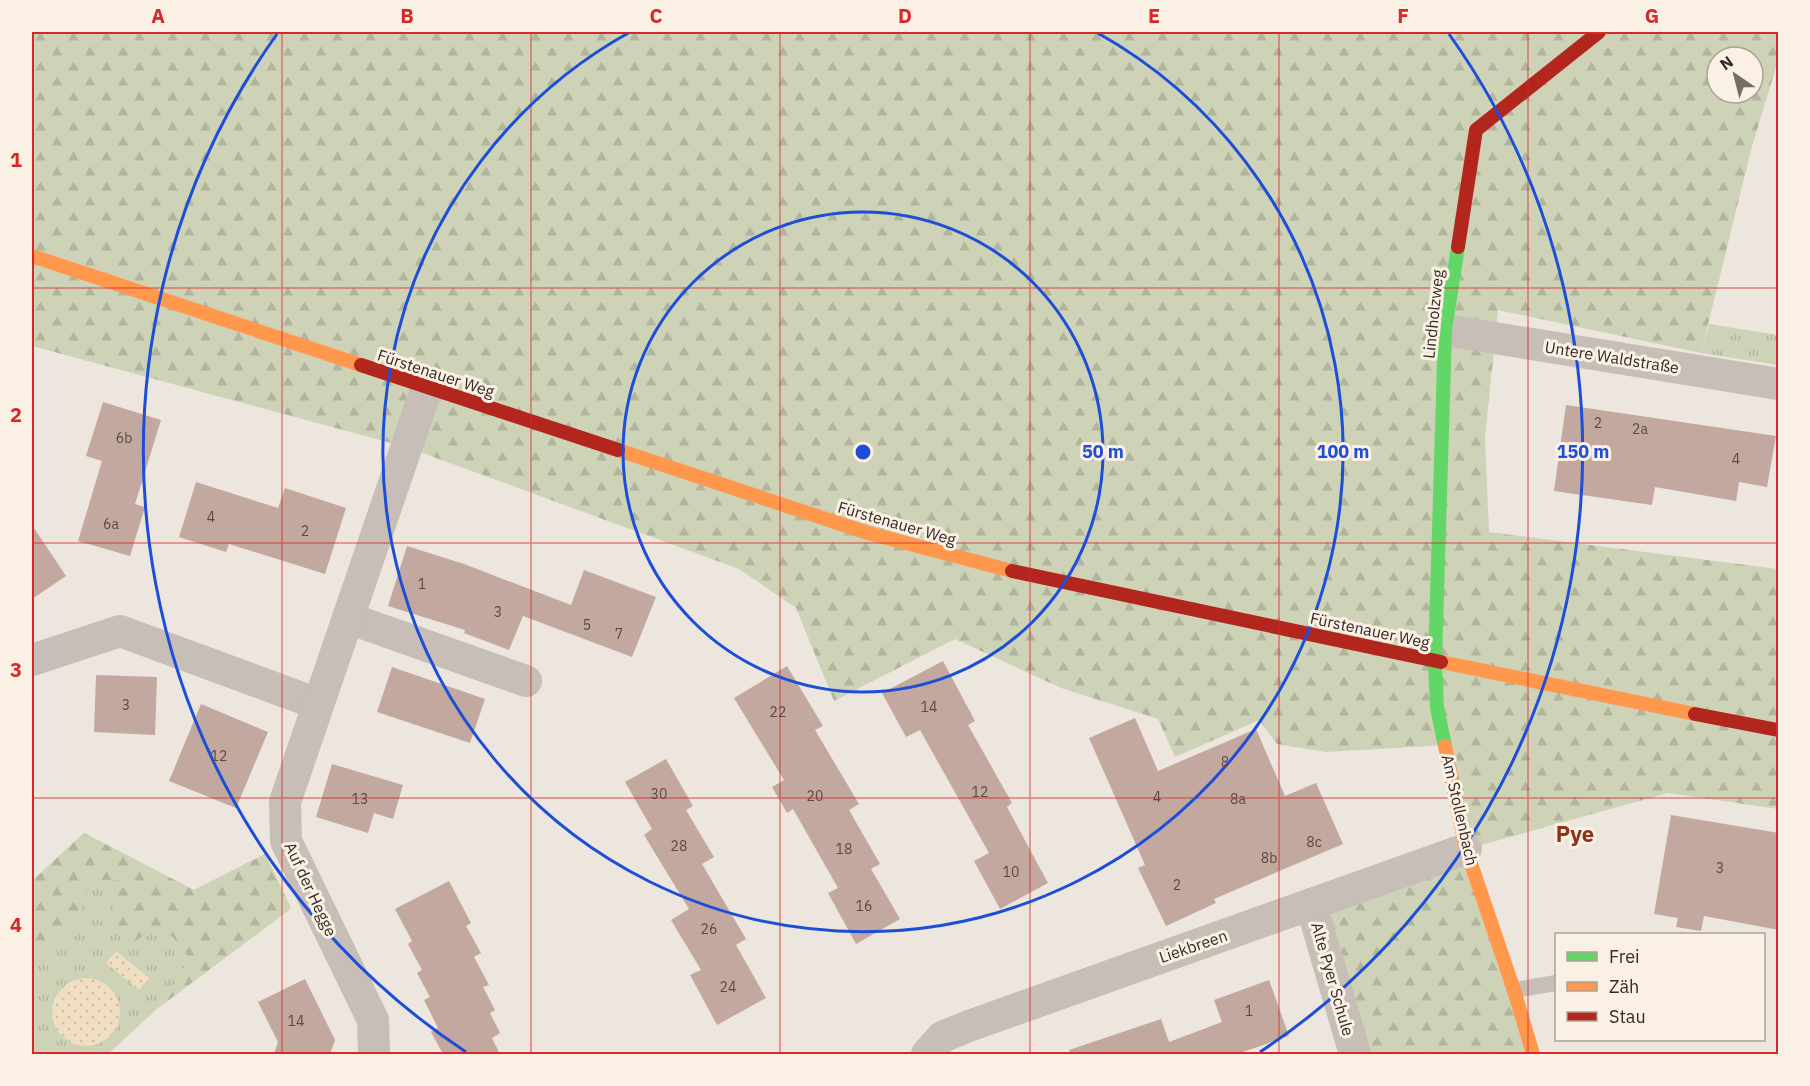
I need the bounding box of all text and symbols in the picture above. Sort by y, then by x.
text: A [151,2,165,29]
text: B [400,2,414,29]
text: C [649,2,663,29]
text: D [898,2,912,29]
text: E [1148,2,1160,29]
text: F [1397,2,1409,29]
text: G [1645,2,1659,29]
north arrow [1705,45,1765,105]
text: N [1716,51,1737,74]
text: 1 [10,146,22,173]
street label: Lindholzweg [1418,268,1448,360]
street label: Untere Waldstraße [1543,337,1681,378]
street label: Fürstenauer Weg [375,345,498,402]
text: 2 [10,401,22,428]
house number: 2 [1594,414,1602,432]
house number: 2a [1632,420,1648,438]
house number: 6b [116,429,132,447]
text: 50 m [1082,440,1124,463]
text: 100 m [1317,440,1369,463]
text: 150 m [1557,440,1609,463]
centre of rings [853,442,873,462]
house number: 4 [1732,450,1740,468]
street label: Fürstenauer Weg [836,497,959,550]
house number: 4 [207,508,215,526]
house number: 6a [103,515,119,533]
house number: 2 [301,522,309,540]
house number: 1 [418,575,426,593]
house number: 3 [494,603,502,621]
street label: Fürstenauer Weg [1308,608,1432,653]
house number: 5 [583,616,591,634]
house number: 7 [615,625,623,643]
text: 3 [10,656,22,683]
house number: 3 [122,696,130,714]
house number: 14 [921,698,937,716]
house number: 22 [770,703,786,721]
house number: 12 [211,747,227,765]
house number: 8 [1221,753,1229,771]
street label: Am Stollenbach [1438,753,1482,867]
house number: 12 [972,783,988,801]
house number: 30 [651,785,667,803]
house number: 20 [807,787,823,805]
house number: 4 [1153,788,1161,806]
house number: 13 [352,790,368,808]
house number: 8a [1230,790,1246,808]
district label: Pye [1556,819,1594,848]
house number: 8c [1306,833,1322,851]
house number: 28 [671,837,687,855]
street label: Auf der Hegge [280,839,342,940]
house number: 18 [836,840,852,858]
house number: 8b [1261,849,1277,867]
house number: 3 [1716,859,1724,877]
house number: 10 [1003,863,1019,881]
house number: 2 [1173,876,1181,894]
house number: 16 [856,897,872,915]
text: 4 [10,911,22,938]
house number: 26 [701,920,717,938]
street label: Alte Pyer Schule [1307,920,1359,1038]
street label: Liekbreen [1156,925,1230,967]
legend [1555,933,1765,1041]
text: Frei [1609,945,1640,968]
text: Zäh [1609,975,1639,998]
house number: 24 [720,978,736,996]
house number: 1 [1245,1002,1253,1020]
text: Stau [1609,1005,1646,1028]
house number: 14 [288,1012,304,1030]

